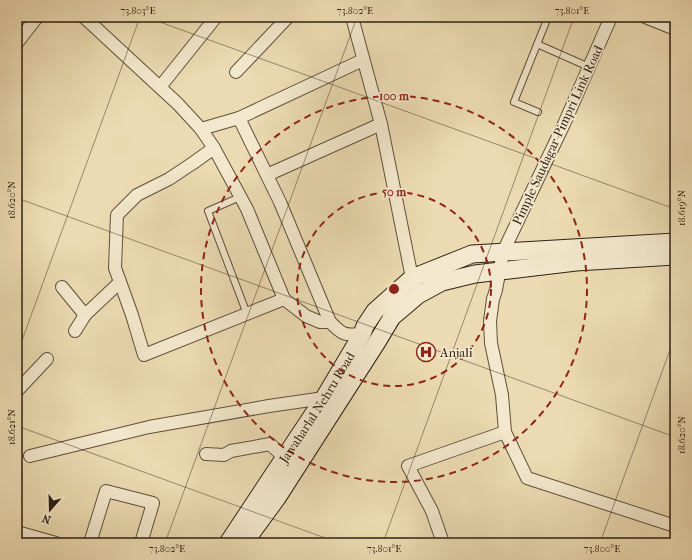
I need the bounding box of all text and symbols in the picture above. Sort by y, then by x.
text: 73.803°E [120,5,156,17]
text: 73.802°E [337,5,373,17]
text: 73.801°E [555,5,589,17]
street label: Pimple Saudagar-Pimpri Link Road [509,42,606,227]
text: 100 m [379,89,410,103]
text: 18.620°N [6,181,18,219]
text: 50 m [382,185,407,199]
text: 18.619°N [676,190,688,226]
centre of rings [387,282,401,296]
hospital icon: Anjali [415,341,437,363]
place label: Anjali [439,345,473,360]
street label: Jawaharlal Nehru Road [276,349,358,467]
text: 18.621°N [6,409,18,445]
text: 18.620°N [676,416,688,454]
north arrow [30,490,70,530]
text: N [40,511,53,526]
text: 73.802°E [149,543,185,555]
text: 73.801°E [367,543,401,555]
text: 73.800°E [584,543,620,555]

